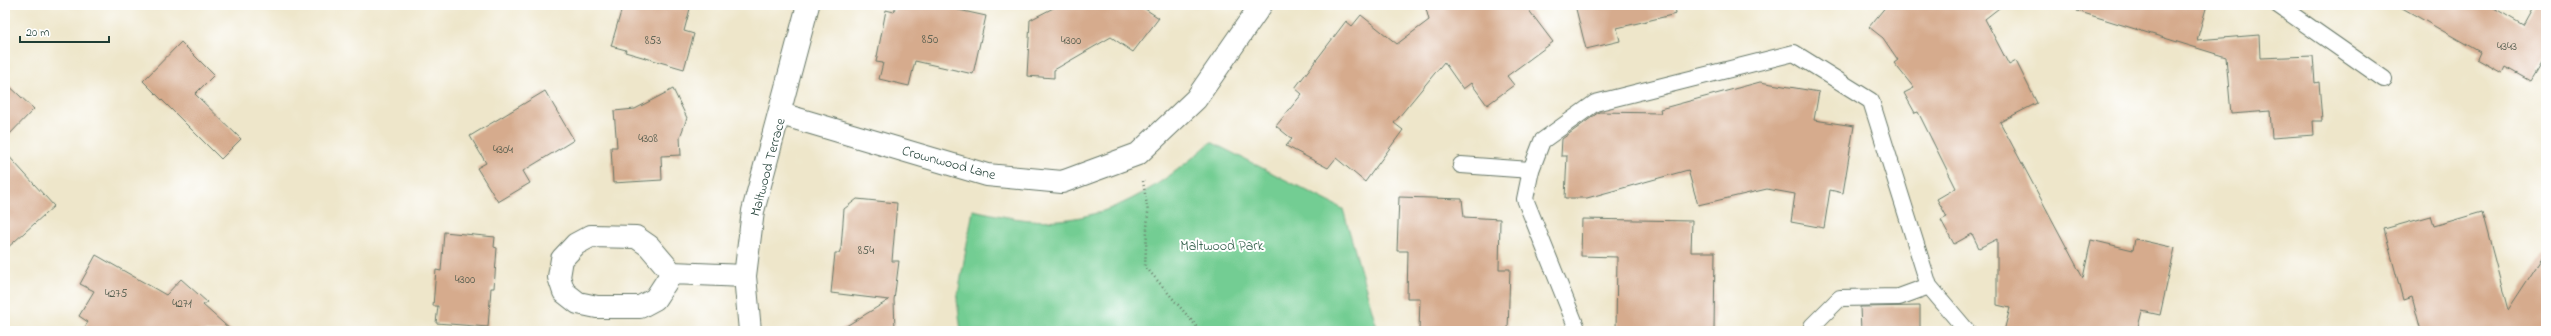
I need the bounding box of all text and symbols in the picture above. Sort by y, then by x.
scale bar [20,18,109,44]
text: 20 m [26,24,49,42]
house number: 850 [922,31,938,49]
house number: 853 [645,32,661,50]
house number: 4300 [1061,32,1081,50]
house number: 4343 [2497,38,2517,56]
street label: Maltwood Terrace [745,115,792,219]
house number: 4308 [638,130,658,148]
house number: 4304 [493,141,513,159]
street label: Crownwood Lane [899,141,999,186]
park label: Maltwood Park [1180,236,1265,257]
house number: 854 [858,242,874,260]
house number: 4300 [455,271,475,289]
house number: 4275 [105,285,127,303]
house number: 4271 [172,295,192,313]

